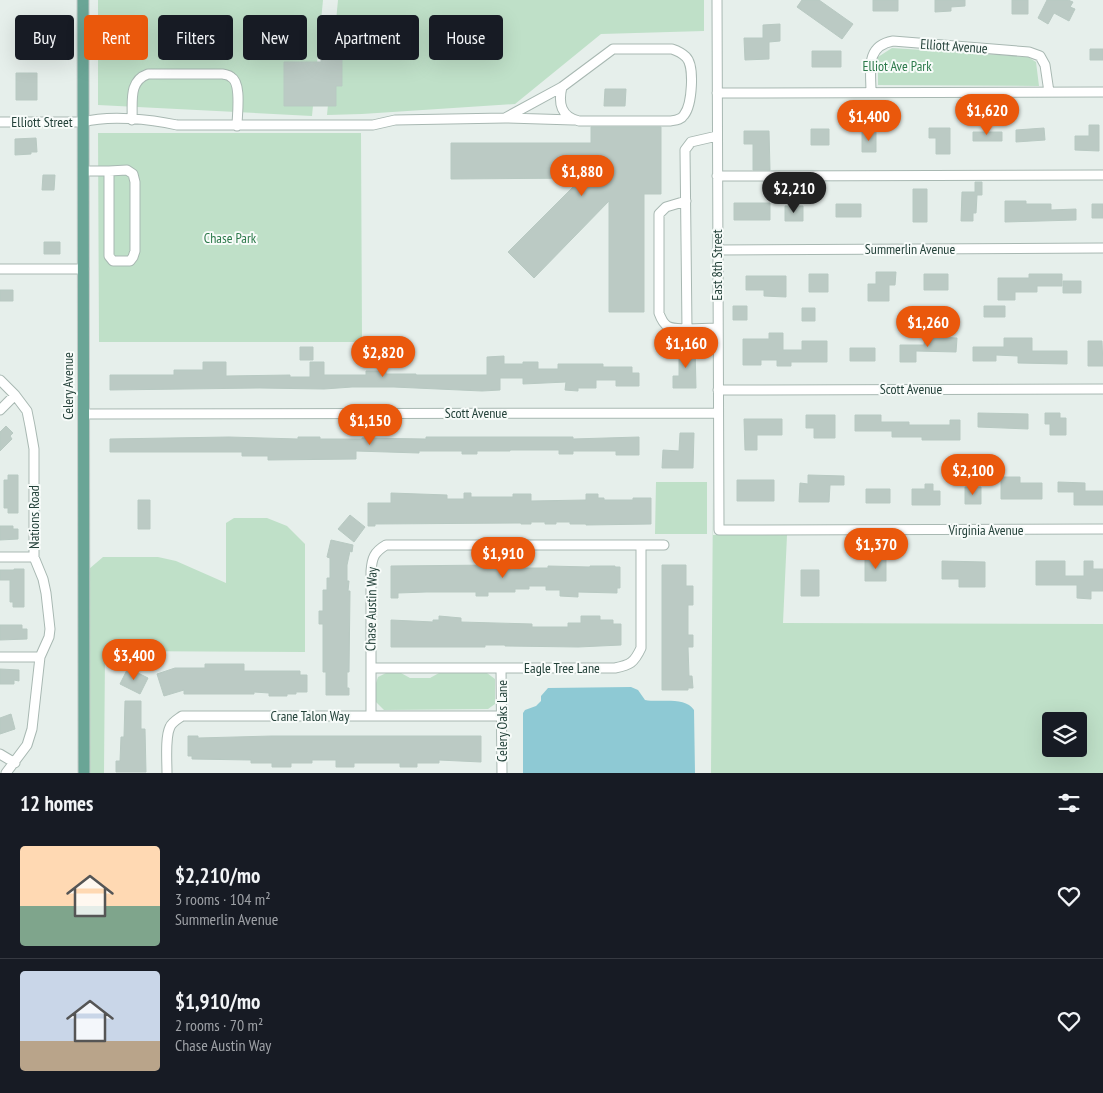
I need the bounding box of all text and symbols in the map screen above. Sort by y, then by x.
chip: Buy [15,15,74,60]
chip: Rent [84,15,148,60]
chip: Filters [158,15,233,60]
chip: New [243,15,307,60]
chip: Apartment [317,15,419,60]
chip: House [429,15,503,60]
street label: Elliott Avenue [920,35,988,57]
park label: Elliot Ave Park [862,57,932,75]
pin: $1,620 [946,94,1028,136]
pin: $1,400 [828,100,910,142]
text: $1,620 [966,100,1008,120]
text: $1,400 [848,106,890,126]
street label: Elliott Street [11,113,73,131]
pin: $1,880 [541,154,623,197]
text: $1,880 [561,161,603,181]
pin: $2,210 [753,172,835,214]
text: $2,210 [773,178,815,198]
park label: Chase Park [204,229,257,247]
street label: East 8th Street [708,229,726,301]
street label: Summerlin Avenue [865,240,955,258]
pin: $1,260 [887,306,969,348]
text: $1,260 [907,312,949,332]
pin: $1,160 [645,326,727,369]
text: $1,160 [665,333,707,353]
pin: $2,820 [342,336,424,378]
text: $2,820 [362,342,404,362]
street label: Celery Avenue [59,352,77,420]
street label: Scott Avenue [880,380,942,398]
pin: $1,150 [329,404,411,446]
street label: Scott Avenue [445,404,507,422]
text: $1,150 [349,410,391,430]
pin: $2,100 [932,454,1014,496]
text: $2,100 [952,460,994,480]
street label: Nations Road [25,485,43,549]
street label: Virginia Avenue [947,521,1024,539]
pin: $1,370 [835,528,917,570]
text: $1,370 [855,534,897,554]
pin: $1,910 [462,536,544,579]
text: $1,910 [482,543,524,563]
street label: Chase Austin Way [361,566,381,651]
pin: $3,400 [93,638,175,681]
text: $3,400 [113,645,155,665]
street label: Eagle Tree Lane [524,659,600,677]
street label: Celery Oaks Lane [493,680,511,762]
street label: Crane Talon Way [271,707,350,725]
map controls [1042,712,1087,757]
button: layers [1042,712,1087,757]
icon: filters [1055,789,1083,817]
text: 12 homes [20,790,93,817]
text: $2,210/mo [175,862,260,889]
icon: home [60,866,120,926]
icon: heart [1055,882,1083,910]
text: 3 rooms · 104 m² [175,889,271,909]
text: Summerlin Avenue [175,909,278,929]
text: $1,910/mo [175,988,260,1015]
icon: home [60,991,120,1051]
icon: heart [1055,1007,1083,1035]
text: 2 rooms · 70 m² [175,1015,263,1035]
text: Chase Austin Way [175,1035,271,1055]

